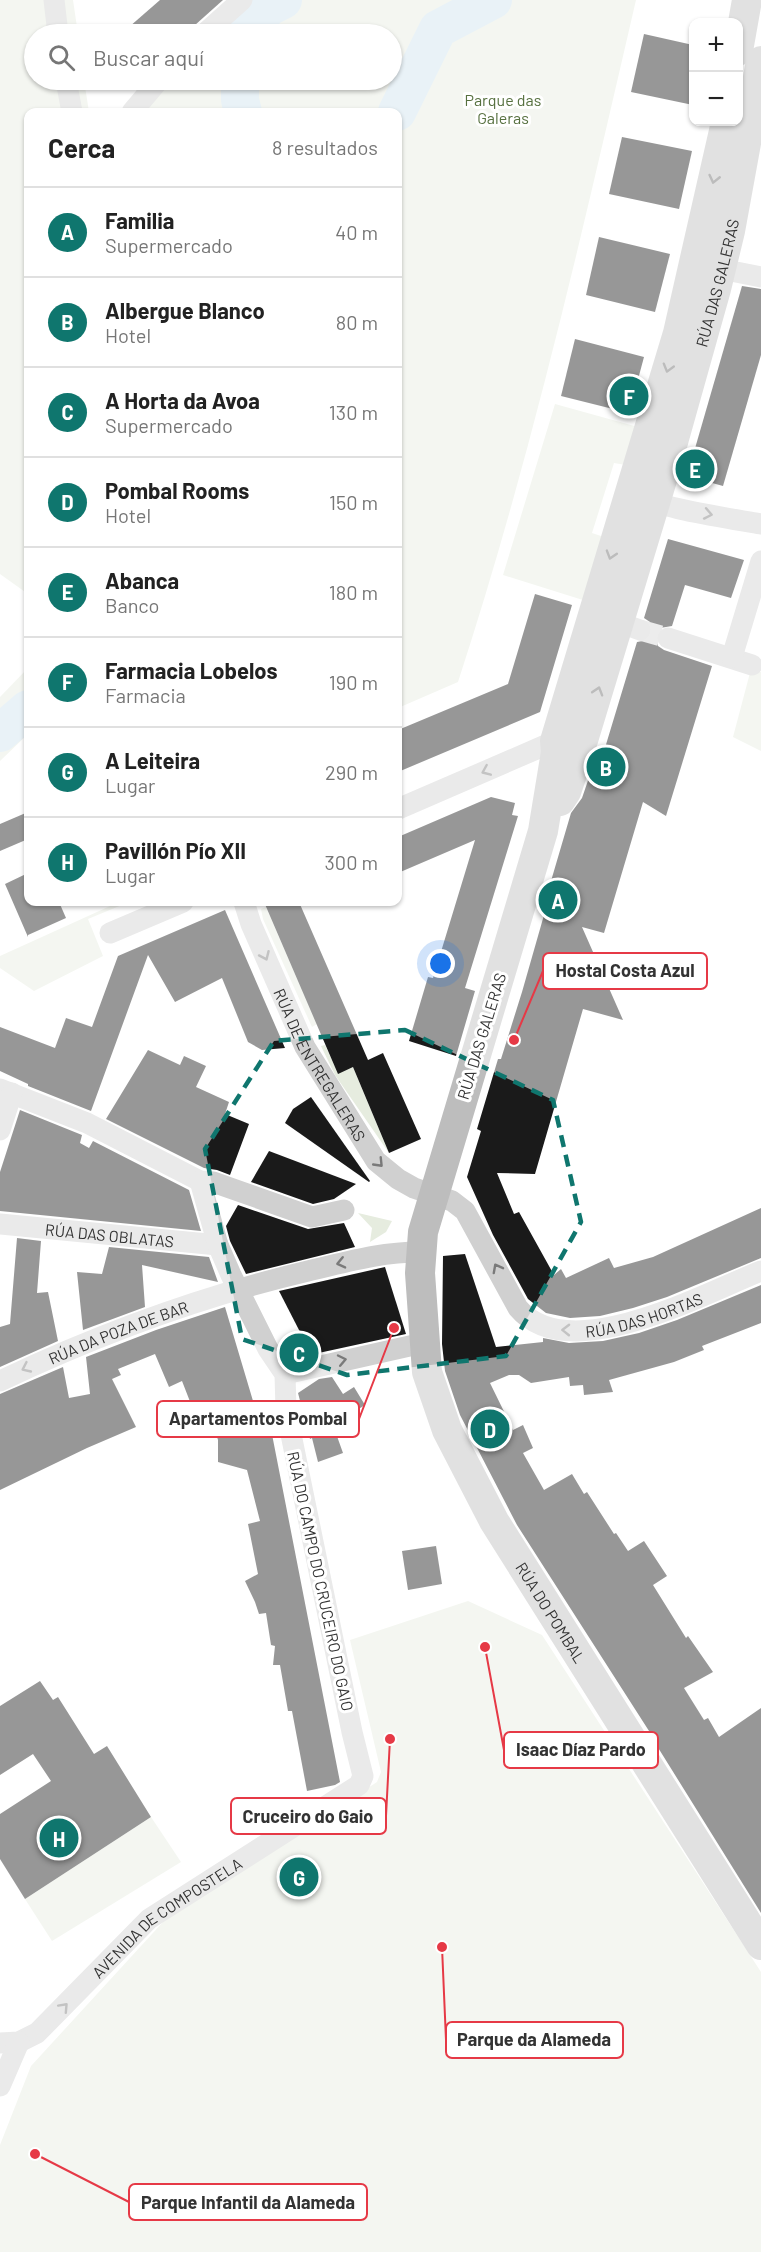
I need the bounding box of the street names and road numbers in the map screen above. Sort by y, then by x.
street label: RÚA DAS GALERAS [691,217,742,349]
street label: RÚA DAS GALERAS [453,970,509,1102]
street label: RÚA DE ENTREGALERAS [271,985,370,1144]
street label: RÚA DAS OBLATAS [44,1219,175,1250]
street label: RÚA DAS HORTAS [584,1288,705,1340]
street label: RÚA DA POZA DE BAR [45,1296,191,1367]
street label: RÚA DO CAMPO DO CRUCEIRO DO GAIO [284,1449,358,1713]
street label: RÚA DO POMBAL [513,1558,590,1666]
street label: AVENIDA DE COMPOSTELA [88,1853,245,1981]

